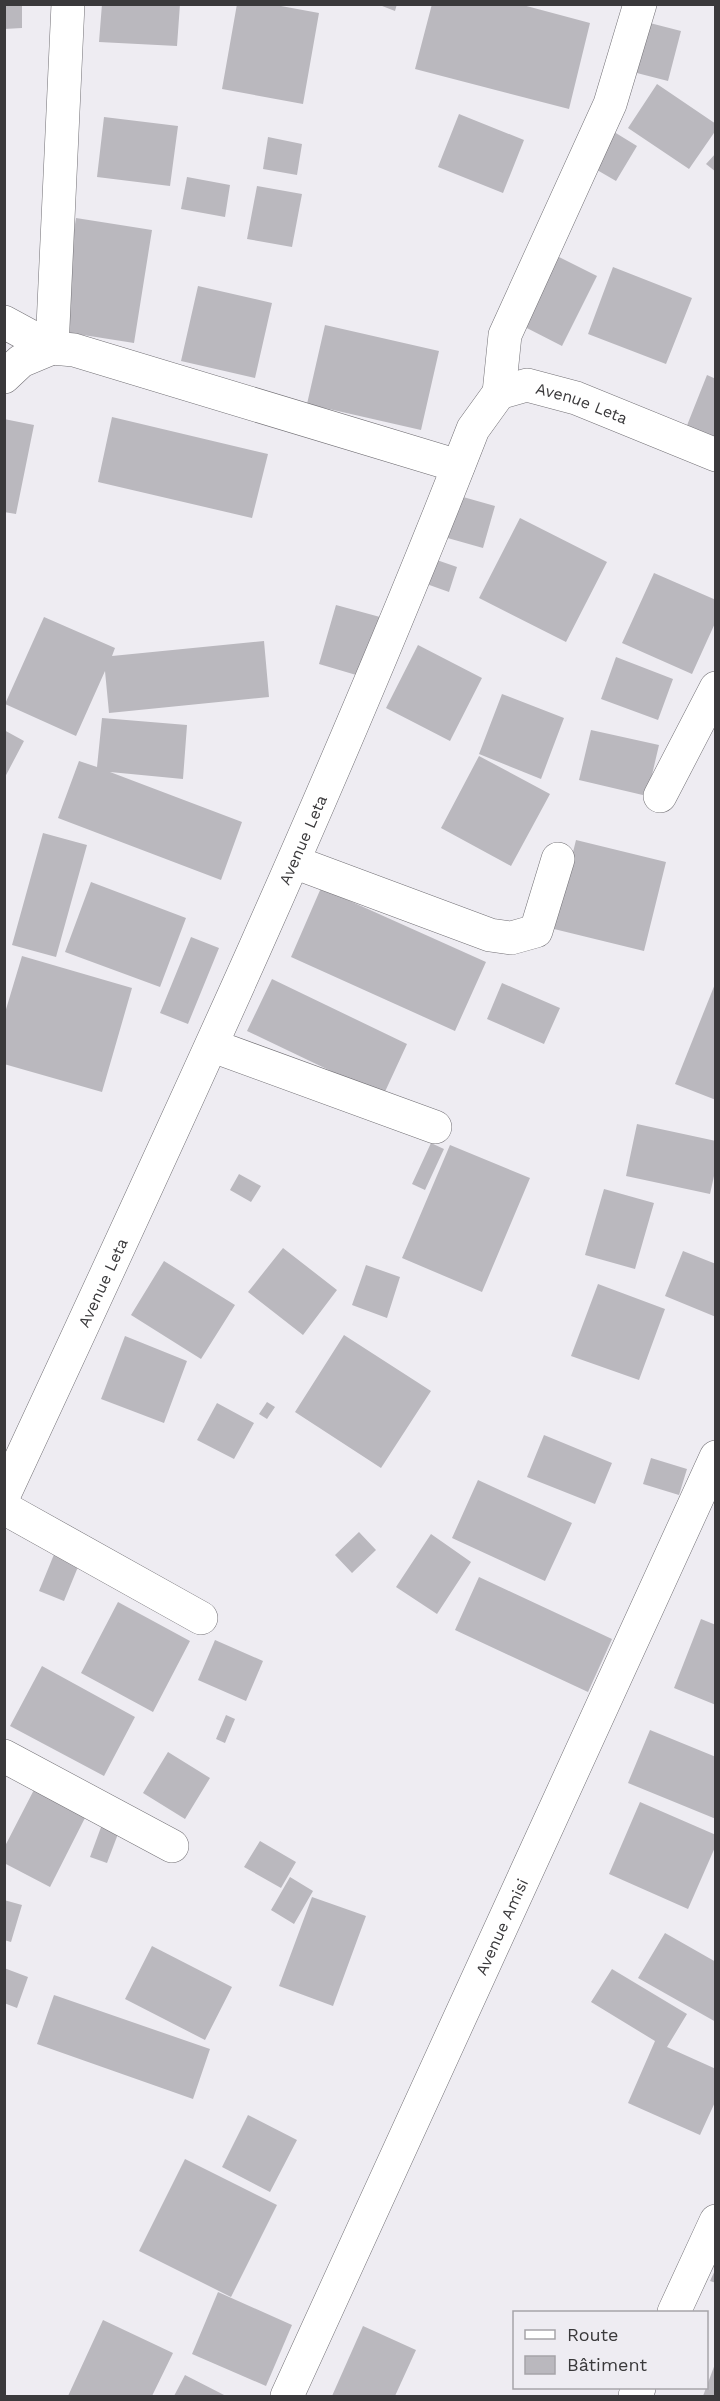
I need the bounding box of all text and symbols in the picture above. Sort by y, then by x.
street label: Avenue Leta [534,379,630,428]
street label: Avenue Leta [275,792,331,888]
street label: Avenue Leta [74,1235,132,1331]
street label: Avenue Amisi [472,1876,532,1978]
legend [513,2311,708,2389]
text: Route [567,2324,619,2345]
text: Bâtiment [567,2354,647,2375]

